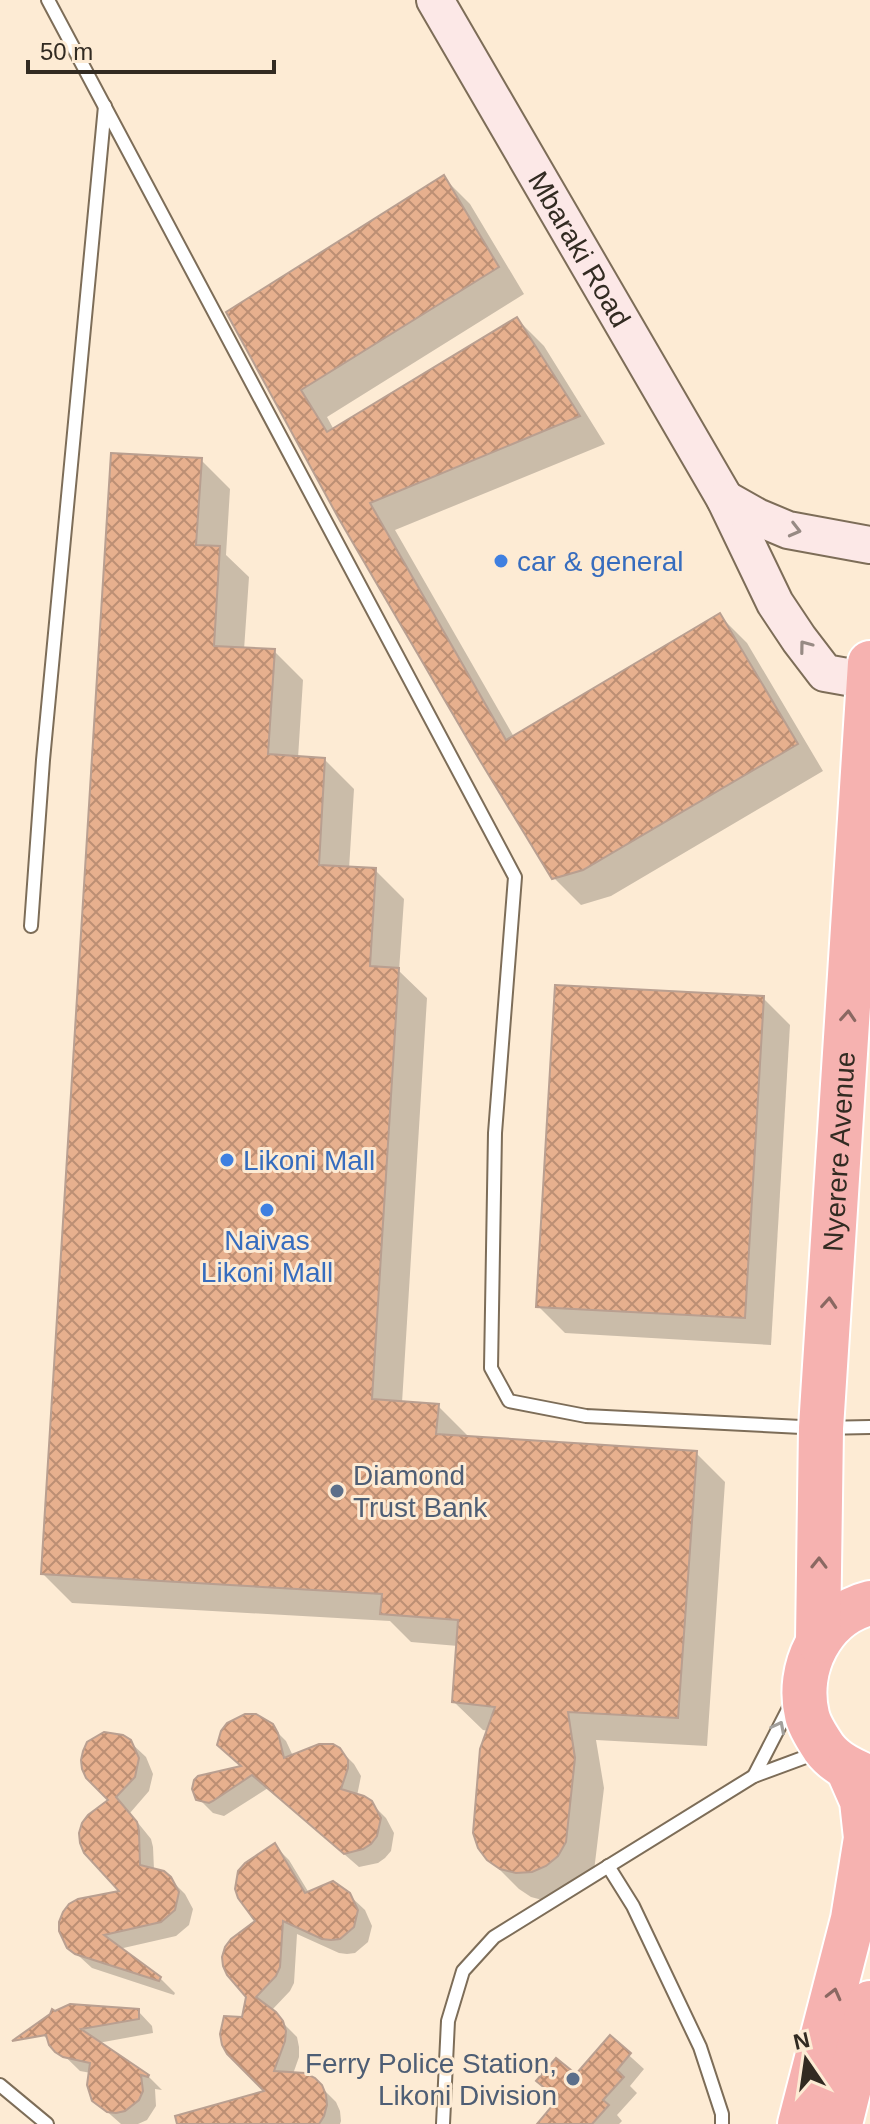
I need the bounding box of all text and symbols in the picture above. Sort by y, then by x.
scale bar [28,24,274,74]
text: 50 m [40,38,93,65]
street label: Mbaraki Road [522,166,636,332]
one-way arrow [787,521,801,538]
place label: car & general [517,546,684,577]
marker: car & general [492,552,510,570]
one-way arrow [800,641,814,655]
one-way arrow [839,1009,856,1022]
street label: Nyerere Avenue [817,1051,861,1253]
place label: Likoni Mall [243,1145,375,1176]
marker: Likoni Mall [218,1151,236,1169]
marker: Naivas Likoni Mall [258,1201,276,1219]
place label: Naivas Likoni Mall [201,1225,333,1288]
one-way arrow [820,1296,837,1309]
place label: Diamond Trust Bank [353,1460,488,1523]
marker: Diamond Trust Bank [328,1482,346,1500]
one-way arrow [810,1556,828,1569]
one-way arrow [770,1721,785,1736]
one-way arrow [824,1988,841,2002]
north arrow [766,2020,846,2100]
text: N [791,2027,812,2055]
place label: Ferry Police Station, Likoni Division [305,2048,557,2111]
marker: Ferry Police Station, Likoni Division [564,2070,582,2088]

